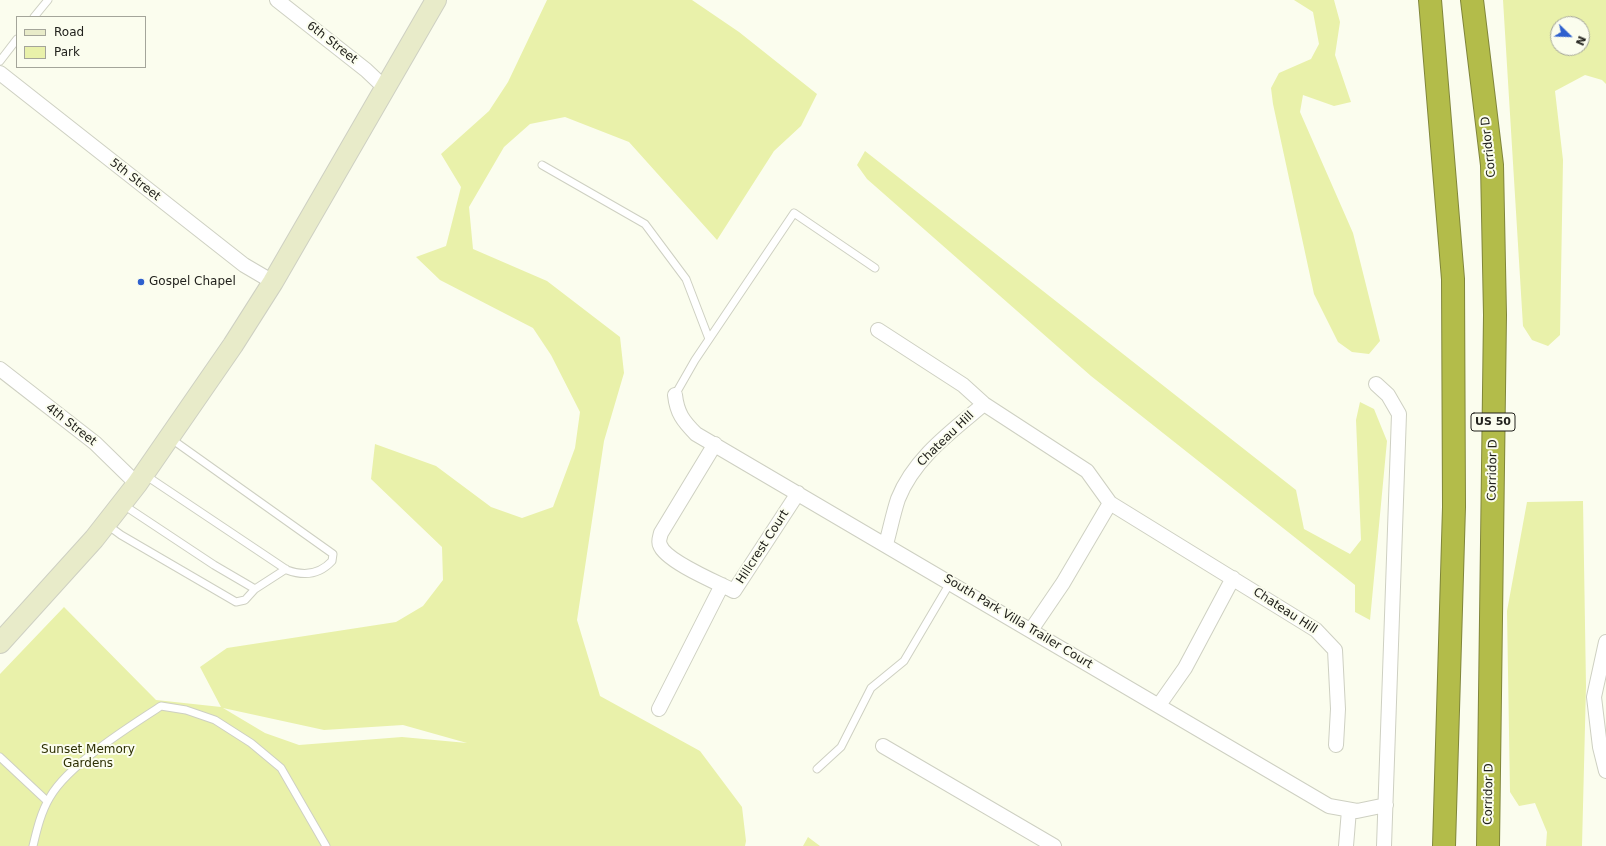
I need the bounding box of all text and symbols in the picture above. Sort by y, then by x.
legend [16,16,146,68]
north arrow [1550,16,1590,56]
street label: 6th Street [304,19,360,67]
text: Road [54,25,84,39]
text: N [1573,34,1588,47]
text: Park [54,45,80,59]
street label: Corridor D [1479,116,1499,178]
street label: 5th Street [107,156,163,204]
place label: Gospel Chapel [149,275,236,289]
marker: Gospel Chapel [136,277,146,287]
street label: 4th Street [43,401,99,449]
street label: Chateau Hill [915,408,977,470]
road number: US 50 [1471,413,1515,431]
street label: Corridor D [1485,439,1501,501]
street label: Hillcrest Court [734,507,792,587]
street label: South Park Villa Trailer Court [941,572,1095,672]
street label: Chateau Hill [1250,585,1320,637]
park label: Sunset Memory Gardens [41,743,135,771]
street label: Corridor D [1481,763,1497,825]

